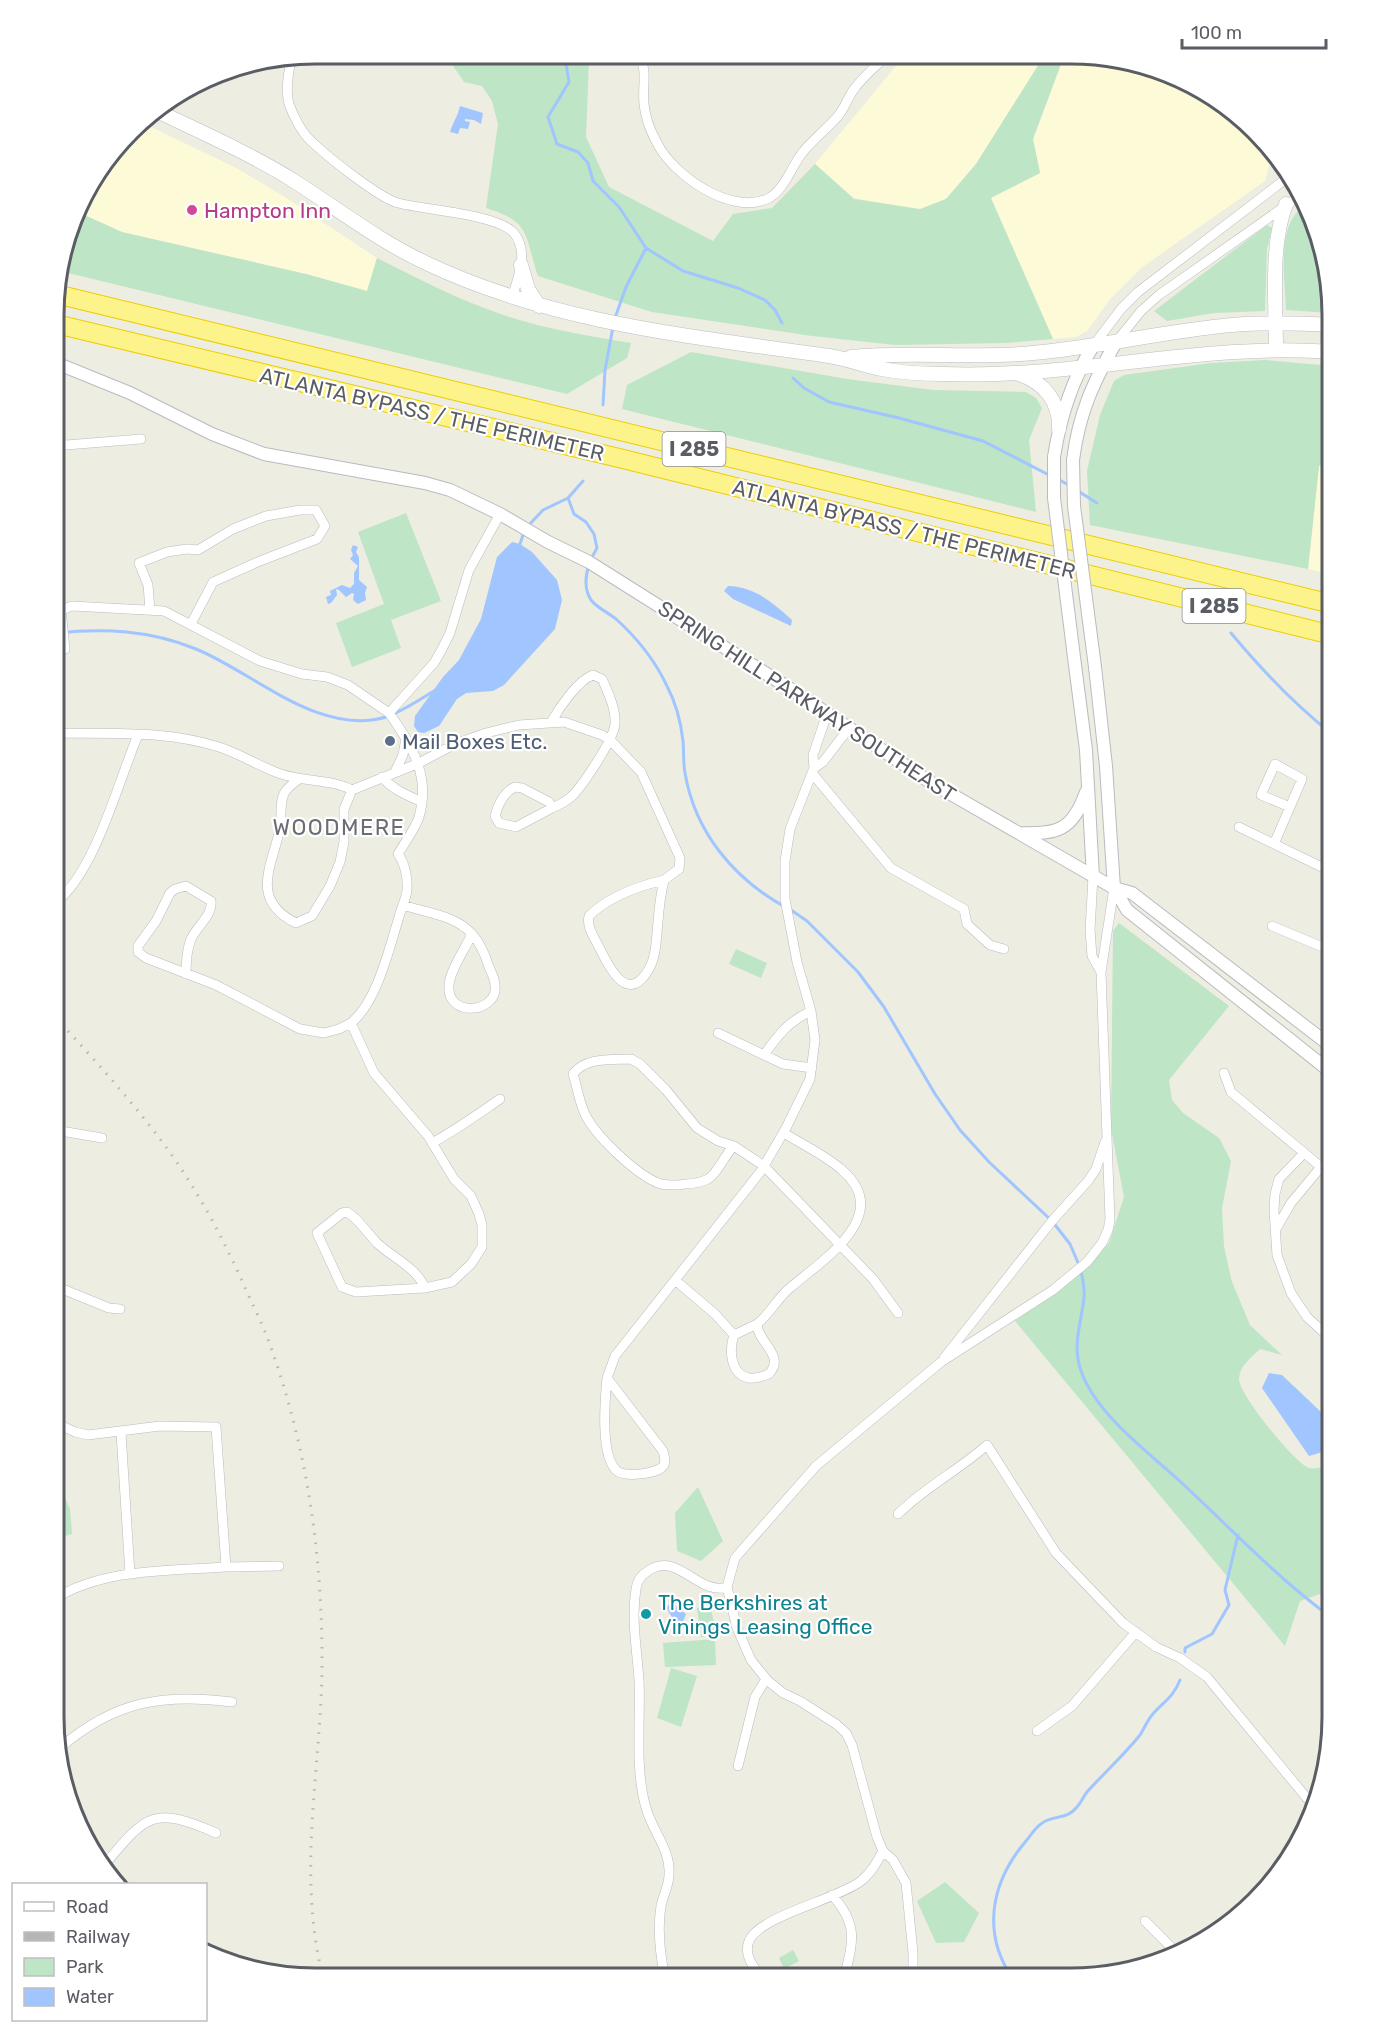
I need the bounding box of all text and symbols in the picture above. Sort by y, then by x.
scale bar [1182,12,1326,50]
text: 100 m [1191,22,1242,44]
place label: Hampton Inn [204,198,331,223]
marker: Hampton Inn [185,203,199,217]
street label: ATLANTA BYPASS / THE PERIMETER [257,362,607,466]
road number: I 285 [662,432,726,466]
street label: ATLANTA BYPASS / THE PERIMETER [730,474,1078,584]
road number: I 285 [1182,589,1246,623]
street label: SPRING HILL PARKWAY SOUTHEAST [653,595,961,807]
place label: Mail Boxes Etc. [402,729,548,754]
marker: Mail Boxes Etc. [383,734,397,748]
district label: WOODMERE [273,814,405,841]
place label: The Berkshires at Vinings Leasing Office [658,1590,872,1639]
marker: The Berkshires at Vinings Leasing Office [639,1607,653,1621]
legend [12,1883,207,2021]
text: Road [66,1896,109,1918]
text: Railway [66,1926,130,1948]
text: Park [66,1956,104,1978]
text: Water [66,1986,114,2008]

